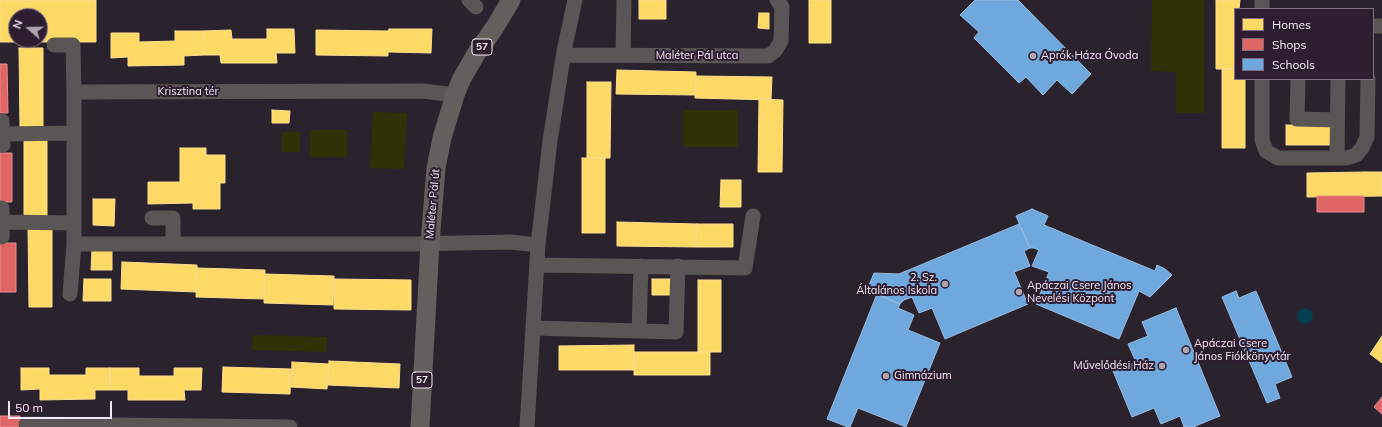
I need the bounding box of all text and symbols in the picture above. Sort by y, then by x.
north arrow [8,8,48,48]
legend [1234,8,1374,80]
text: Homes [1272,17,1311,32]
text: N [10,18,26,31]
text: Shops [1272,37,1307,52]
road number: 57 [472,39,492,55]
street label: Maléter Pál utca [656,49,738,63]
place label: Aprók Háza Óvoda [1041,49,1138,63]
marker: Aprók Háza Óvoda [1028,51,1038,61]
text: Schools [1272,57,1315,72]
street label: Krisztina tér [158,85,218,99]
street label: Maléter Pál út [423,168,443,240]
place label: 2. Sz. Általános Iskola [856,271,937,297]
marker: 2. Sz. Általános Iskola [940,279,950,289]
place label: Apáczai Csere János Nevelési Központ [1027,279,1132,305]
marker: Apáczai Csere János Nevelési Központ [1014,287,1024,297]
place label: Apáczai Csere János Fiókkönyvtár [1194,337,1291,363]
marker: Apáczai Csere János Fiókkönyvtár [1181,345,1191,355]
place label: Művelődési Ház [1073,359,1154,373]
marker: Művelődési Ház [1157,361,1167,371]
place label: Gimnázium [894,369,952,383]
marker: Gimnázium [881,371,891,381]
road number: 57 [412,372,432,388]
scale bar [10,393,114,419]
text: 50 m [15,400,43,415]

